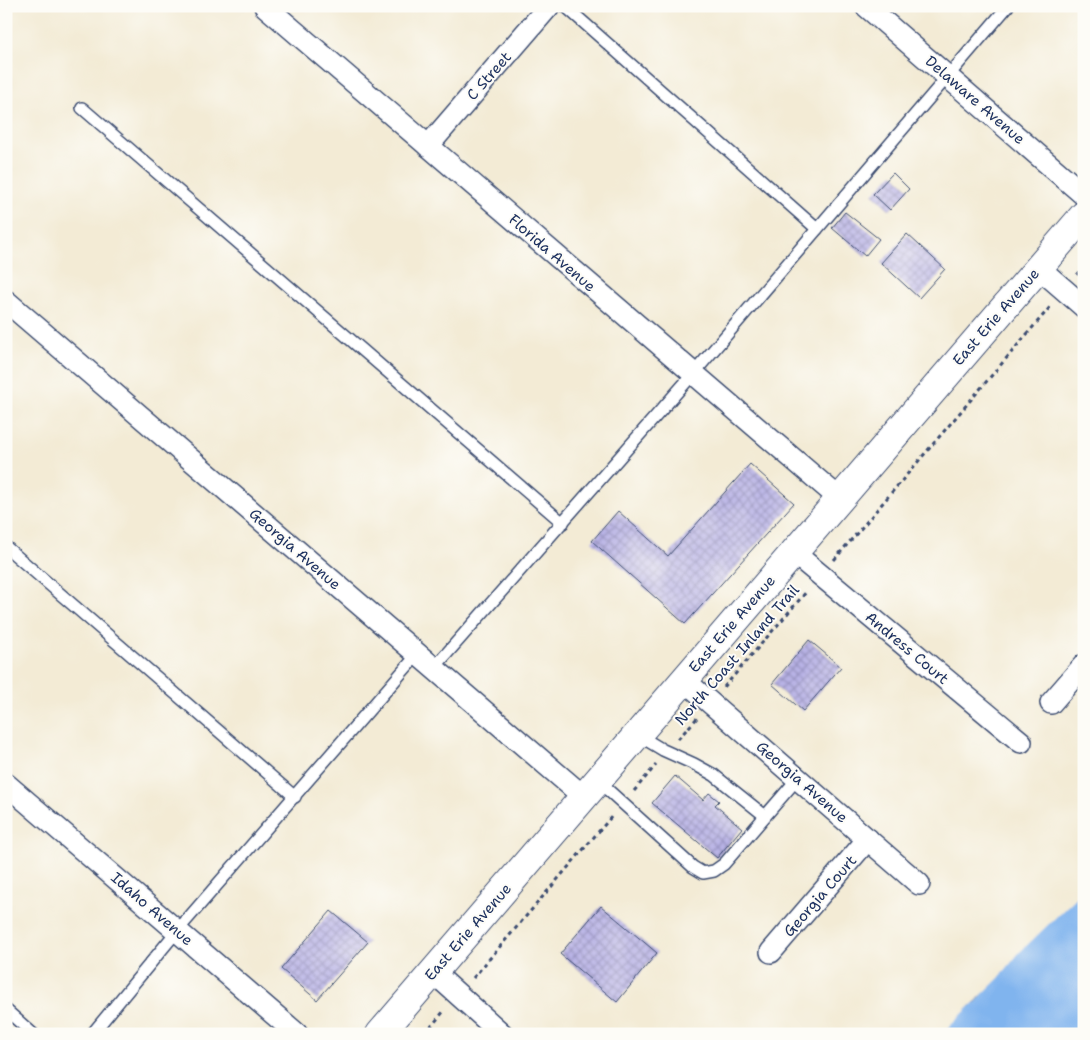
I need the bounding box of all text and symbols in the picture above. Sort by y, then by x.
street label: C Street [462,47,516,105]
street label: Delaware Avenue [921,51,1029,149]
street label: Florida Avenue [504,210,600,296]
street label: East Erie Avenue [948,264,1044,370]
street label: Georgia Avenue [245,504,345,594]
street label: East Erie Avenue [684,571,780,677]
street label: North Coast Inland Trail [670,580,804,730]
street label: Andress Court [861,607,953,689]
street label: Georgia Avenue [752,737,852,827]
street label: Georgia Court [779,851,861,941]
street label: Idaho Avenue [107,868,197,950]
street label: East Erie Avenue [420,879,516,985]

